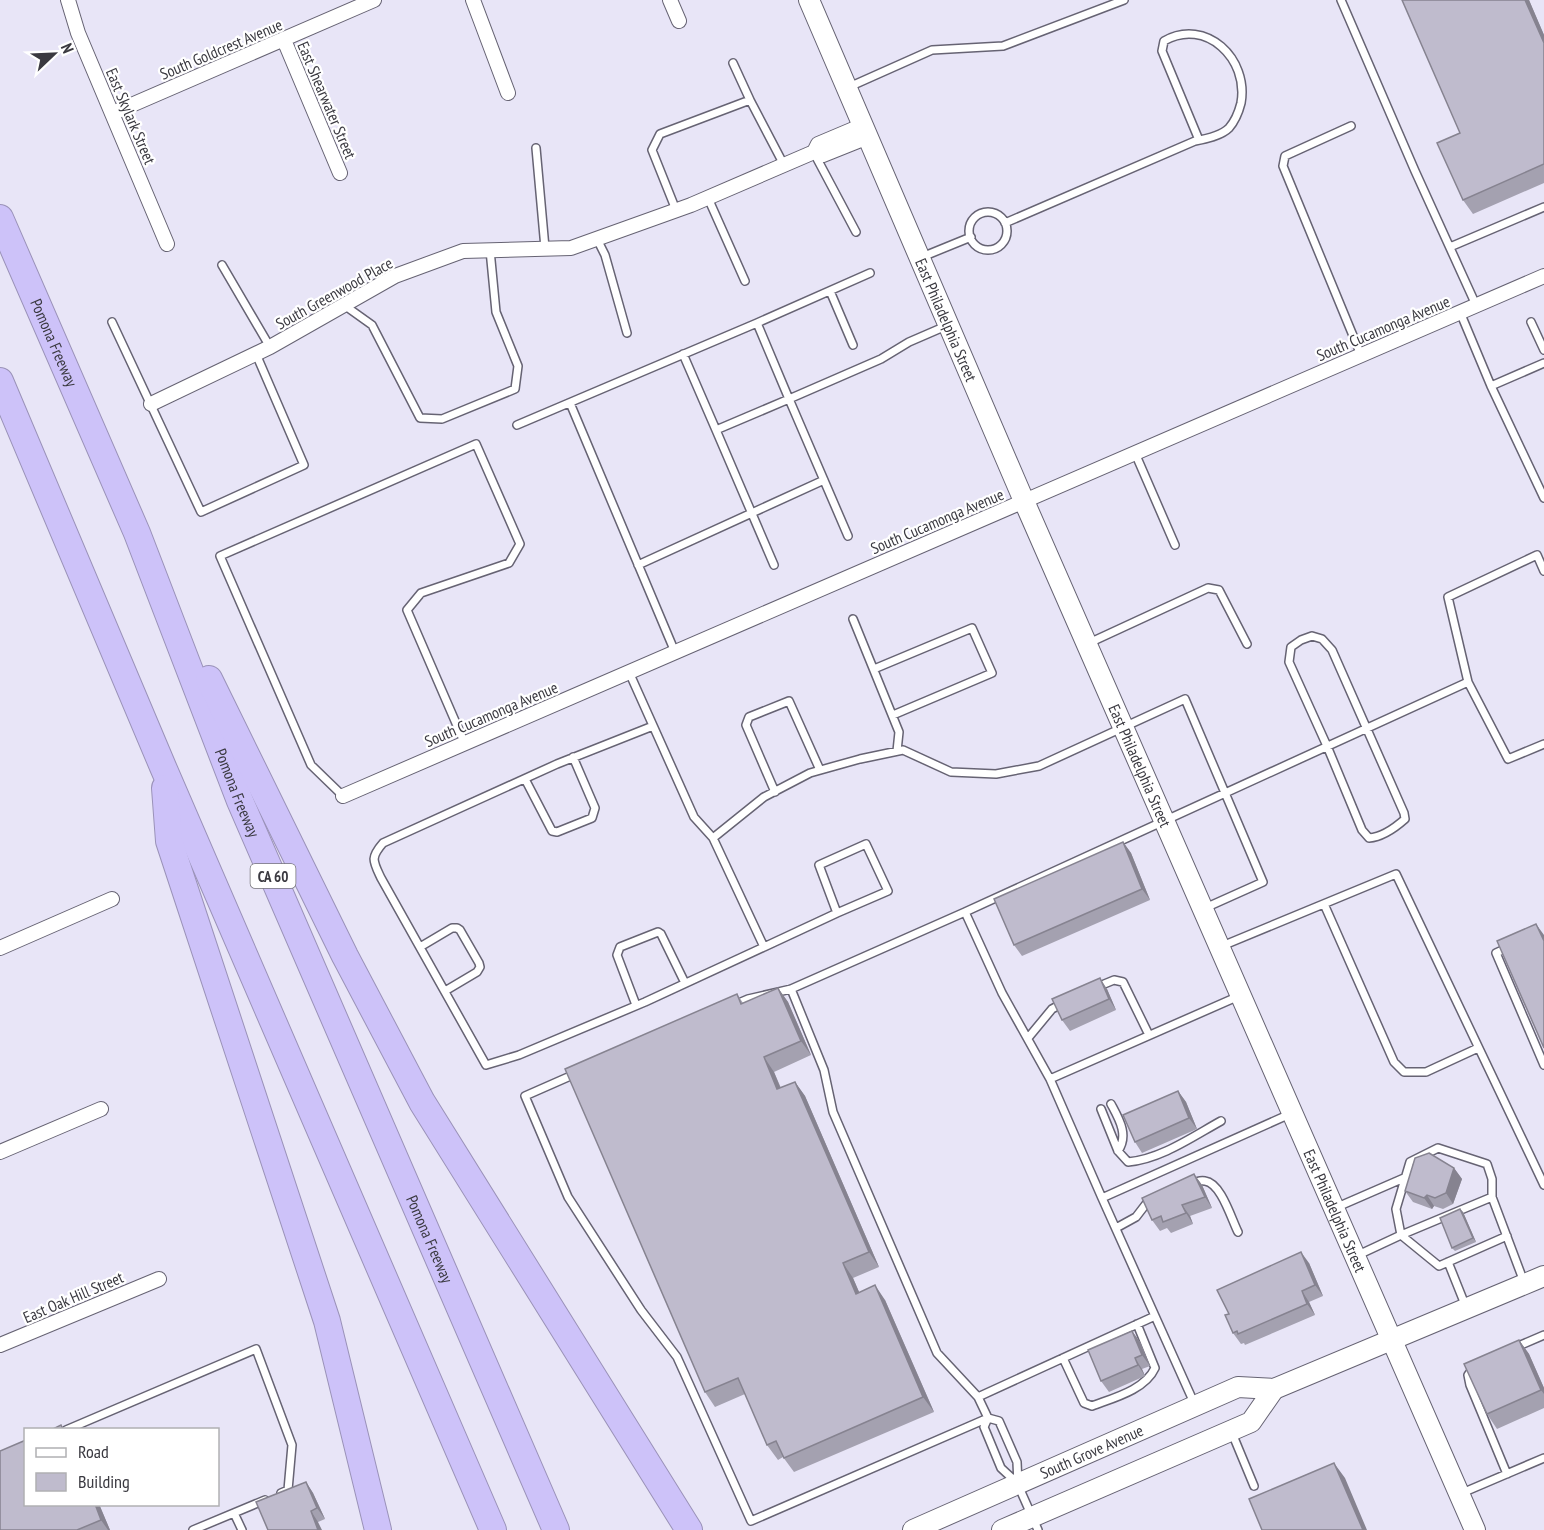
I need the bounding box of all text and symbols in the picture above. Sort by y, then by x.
street label: South Goldcrest Avenue [157,14,285,84]
north arrow [24,24,84,84]
street label: East Shearwater Street [293,38,361,162]
text: N [57,40,79,56]
street label: East Skylark Street [102,65,160,168]
street label: South Greenwood Place [272,253,396,333]
street label: East Philadelphia Street [911,255,982,385]
street label: South Cucamonga Avenue [1313,291,1453,365]
street label: Pomona Freeway [26,296,82,390]
street label: South Cucamonga Avenue [867,484,1007,558]
street label: South Cucamonga Avenue [421,677,561,751]
street label: East Philadelphia Street [1104,701,1176,831]
street label: Pomona Freeway [211,746,264,840]
road number: CA 60 [250,864,296,888]
street label: East Philadelphia Street [1299,1146,1371,1276]
street label: Pomona Freeway [402,1192,458,1286]
street label: East Oak Hill Street [20,1267,127,1327]
street label: South Grove Avenue [1037,1420,1146,1483]
legend [24,1428,219,1506]
text: Road [78,1440,109,1463]
text: Building [78,1470,130,1493]

